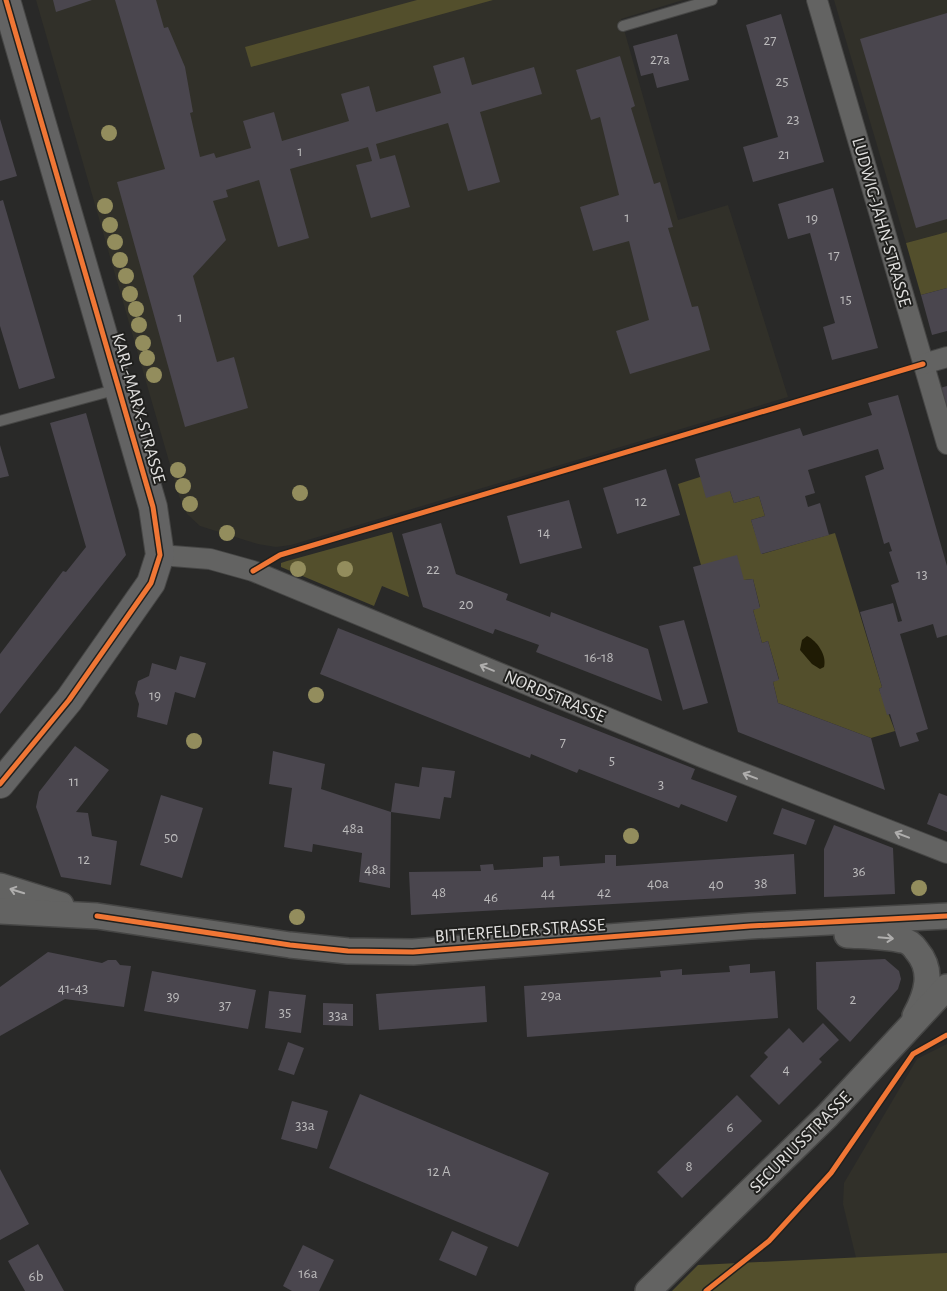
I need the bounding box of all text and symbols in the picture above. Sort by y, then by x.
house number: 27 [763,33,777,48]
house number: 27a [650,52,670,67]
house number: 25 [775,74,789,89]
house number: 23 [786,112,800,127]
street label: LUDWIG-JAHN-STRASSE [848,136,914,309]
house number: 1 [297,144,303,159]
house number: 21 [778,147,790,162]
house number: 1 [624,210,630,225]
house number: 19 [806,211,818,226]
house number: 17 [828,248,840,263]
house number: 15 [840,292,852,307]
house number: 1 [177,310,183,325]
street label: KARL-MARX-STRASSE [108,331,168,486]
house number: 12 [635,494,647,509]
house number: 14 [538,525,550,540]
house number: 22 [426,562,440,577]
house number: 13 [916,567,928,582]
house number: 20 [459,597,473,612]
house number: 16-18 [584,650,614,665]
one-way arrow [480,662,495,672]
street label: NORDSTRASSE [501,668,608,726]
house number: 19 [149,688,161,703]
house number: 7 [560,735,566,750]
house number: 5 [609,753,615,768]
one-way arrow [743,771,758,780]
house number: 11 [69,774,79,789]
house number: 3 [658,777,664,792]
house number: 48a [342,821,364,836]
house number: 50 [164,830,178,845]
one-way arrow [894,830,910,839]
house number: 12 [78,852,90,867]
house number: 48a [364,862,386,877]
house number: 36 [852,864,866,879]
house number: 40a [647,876,669,891]
house number: 38 [754,876,768,891]
house number: 40 [708,877,724,892]
house number: 48 [432,885,446,900]
house number: 42 [597,885,611,900]
one-way arrow [10,886,26,895]
house number: 44 [541,886,555,901]
house number: 46 [484,890,498,905]
street label: BITTERFELDER STRASSE [434,916,606,946]
one-way arrow [877,933,893,943]
house number: 41-43 [58,981,88,996]
house number: 29a [541,988,561,1003]
house number: 39 [166,989,180,1004]
house number: 2 [850,992,857,1007]
house number: 37 [219,998,231,1013]
house number: 35 [279,1005,291,1020]
house number: 33a [328,1008,348,1023]
house number: 4 [782,1062,790,1077]
street label: SECURIUSSTRASSE [747,1088,855,1197]
house number: 33a [295,1118,315,1133]
house number: 6 [726,1120,734,1135]
house number: 8 [685,1159,693,1174]
house number: 12 A [427,1164,451,1179]
house number: 16a [298,1266,318,1281]
house number: 6b [29,1269,44,1284]

